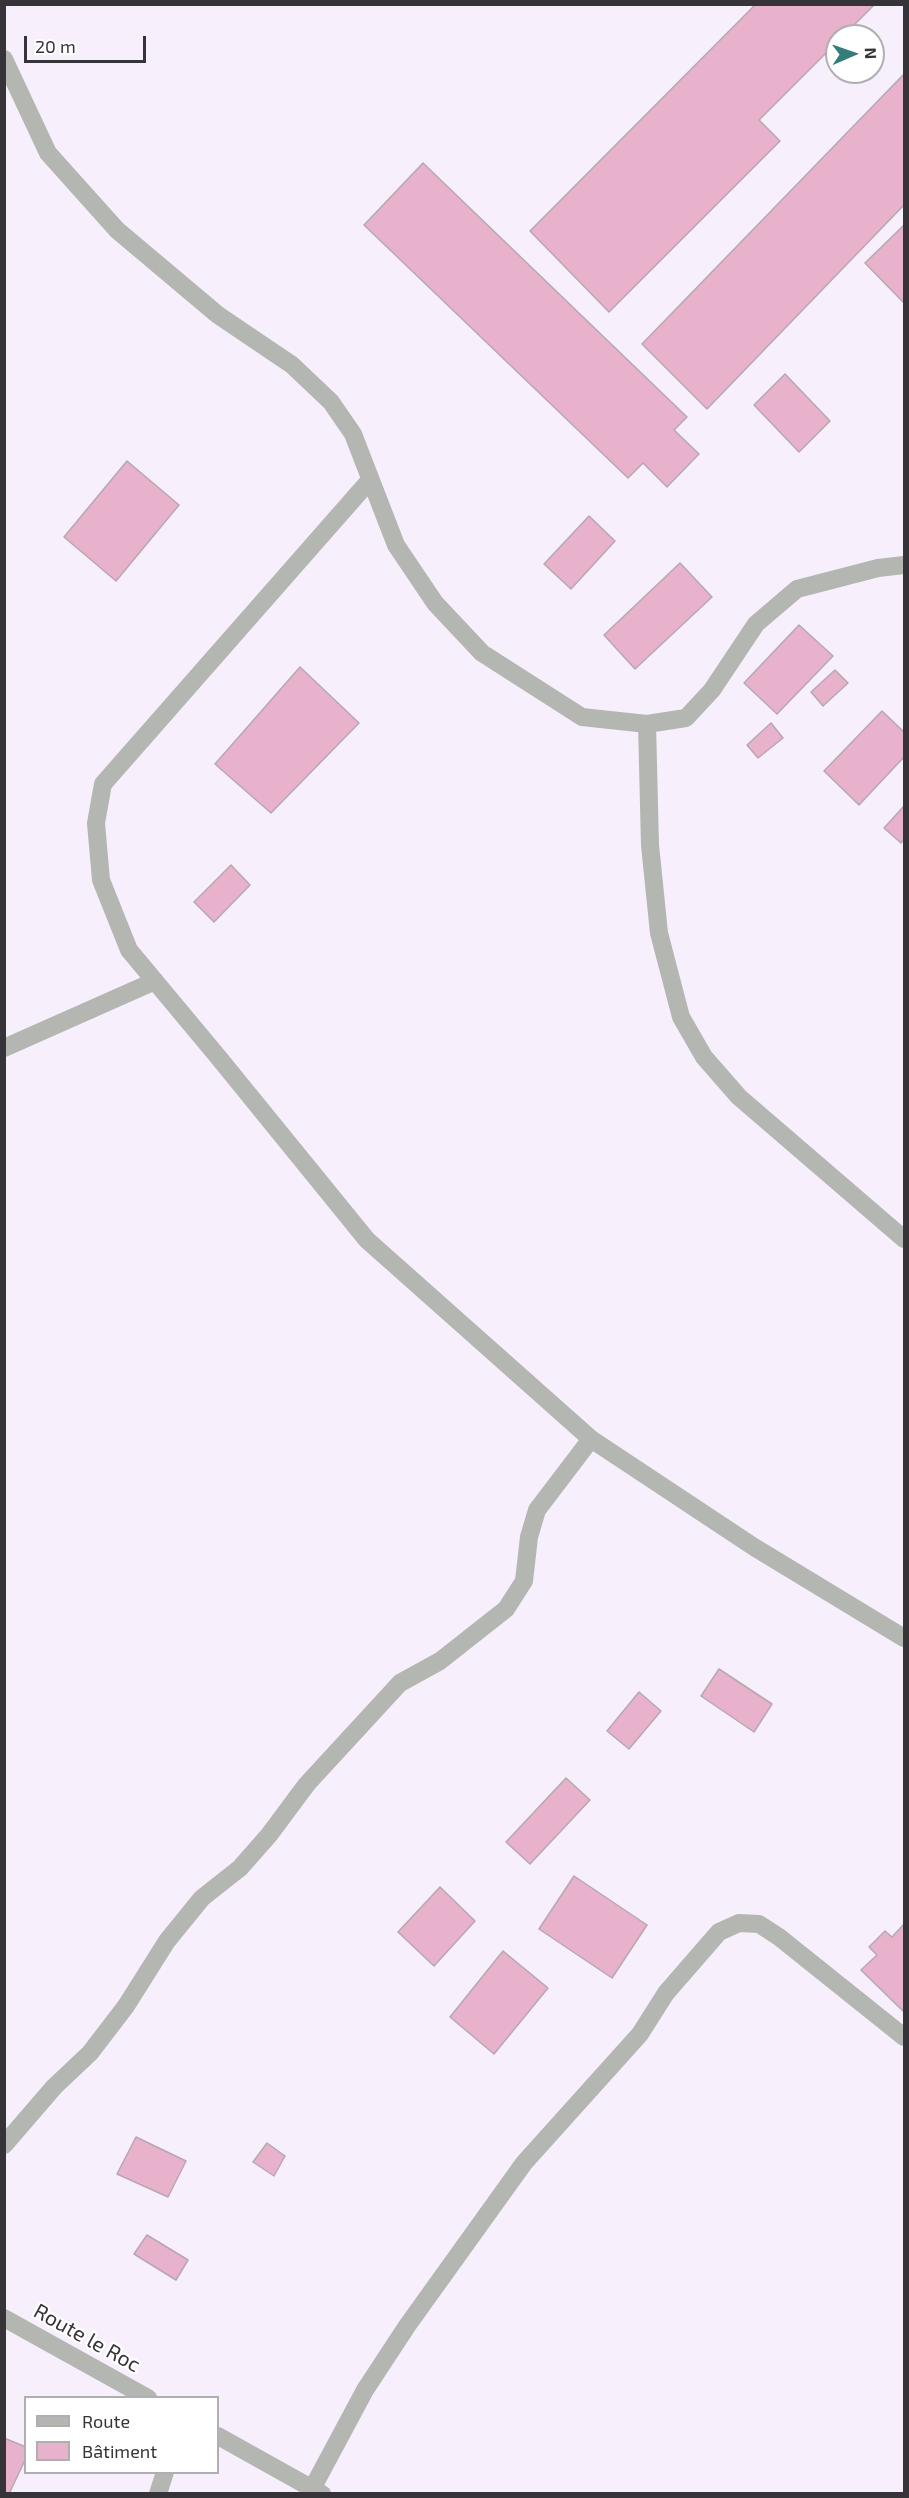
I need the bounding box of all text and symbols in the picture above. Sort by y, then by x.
scale bar [27,24,148,62]
north arrow [825,24,885,84]
text: 20 m [35,35,76,57]
text: N [862,47,881,60]
street label: Route le Roc [29,2298,145,2378]
legend [24,2396,219,2474]
text: Route [82,2410,130,2432]
text: Bâtiment [82,2440,157,2462]

